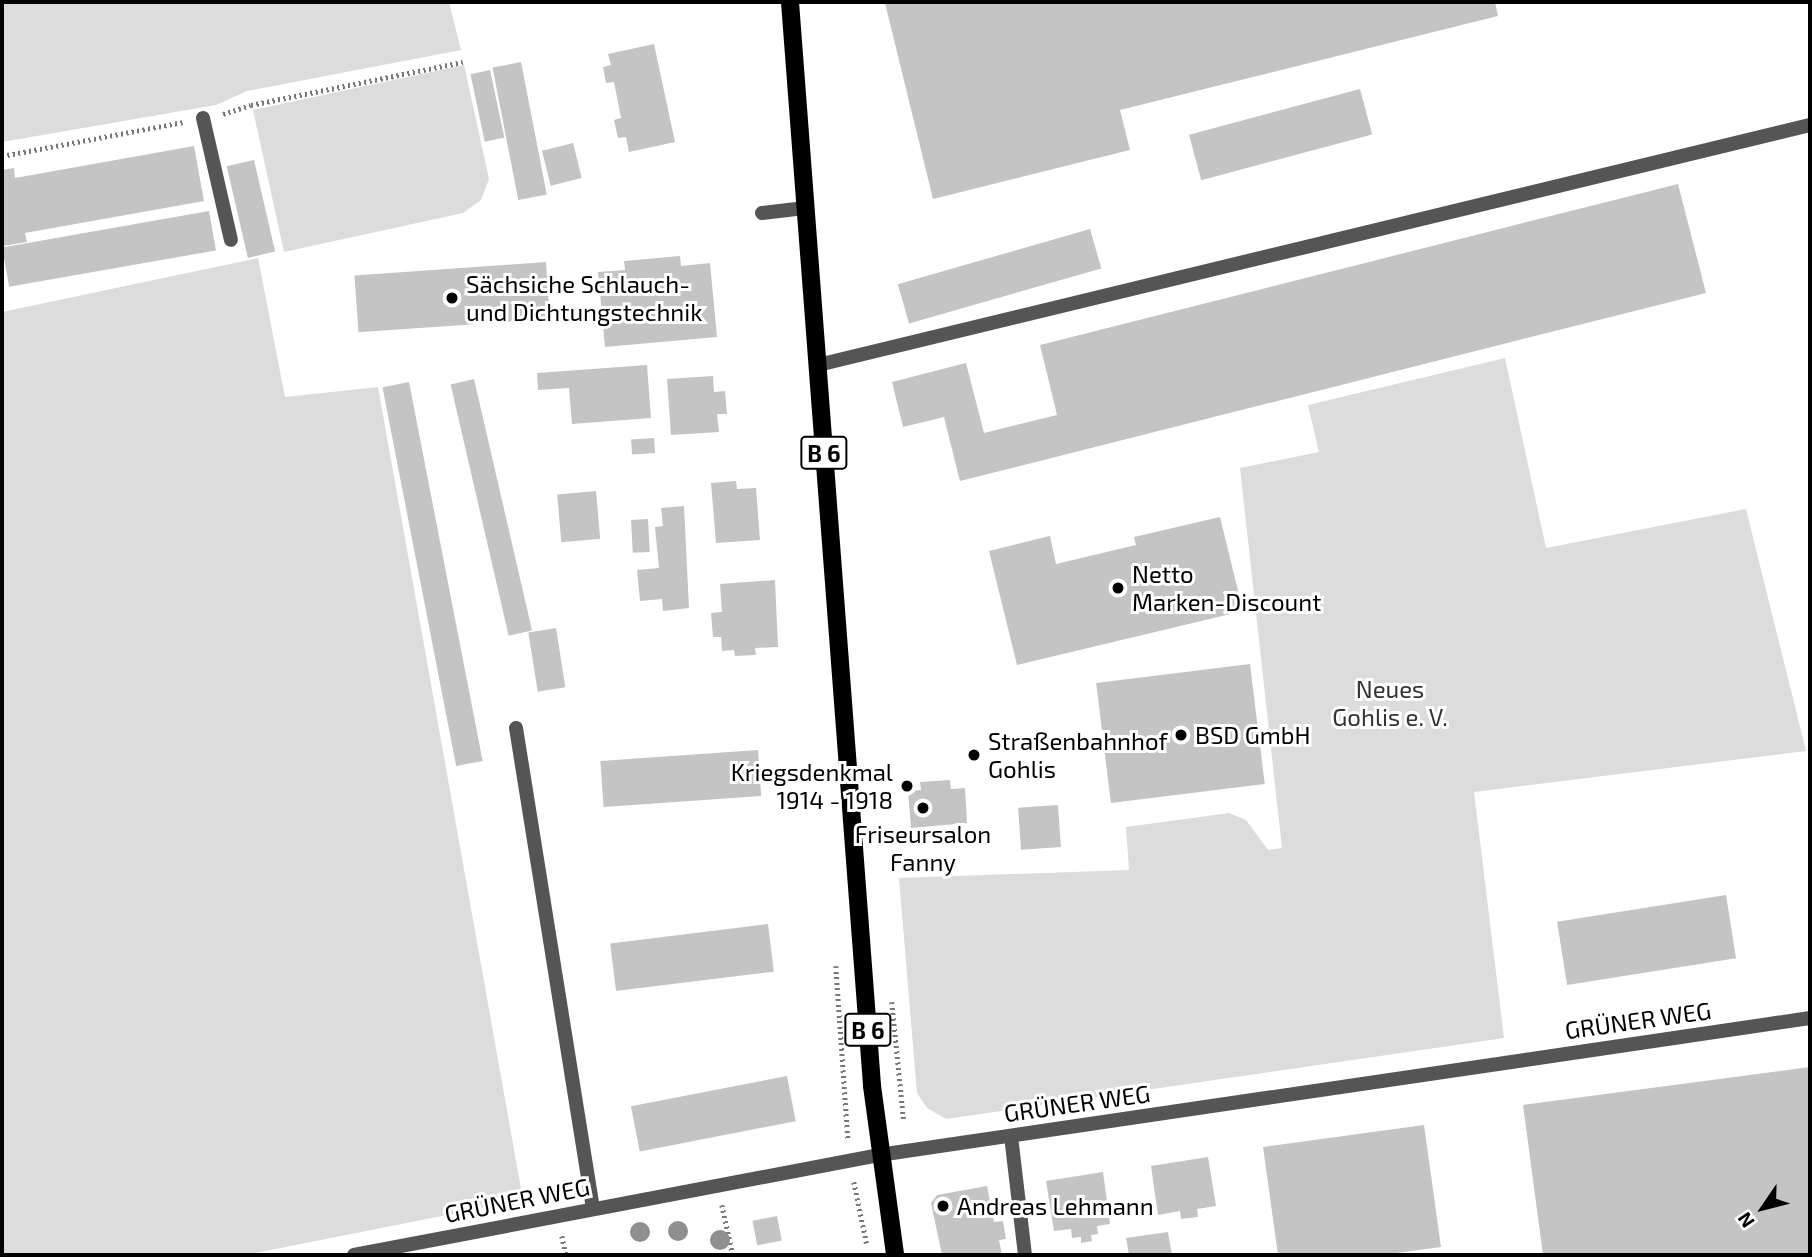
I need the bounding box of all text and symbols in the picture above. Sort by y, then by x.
place label: Sächsiche Schlauch- und Dichtungstechnik [466,270,702,326]
marker: Sächsiche Schlauch- und Dichtungstechnik [444,290,460,306]
road number: B 6 [800,433,848,472]
place label: Netto Marken-Discount [1132,560,1321,616]
marker: Netto Marken-Discount [1110,580,1126,596]
park label: Neues Gohlis e. V. [1332,675,1448,731]
place label: BSD GmbH [1195,721,1310,749]
place label: Straßenbahnhof Gohlis [988,727,1168,783]
marker: BSD GmbH [1173,727,1189,743]
marker: Straßenbahnhof Gohlis [966,747,982,763]
place label: Kriegsdenkmal 1914 - 1918 [731,758,893,814]
marker: Kriegsdenkmal 1914 - 1918 [899,778,915,794]
marker: Friseursalon Fanny [915,800,931,816]
place label: Friseursalon Fanny [855,820,991,876]
street label: GRÜNER WEG [1563,995,1713,1045]
road number: B 6 [844,1010,892,1050]
street label: GRÜNER WEG [1002,1078,1152,1128]
street label: GRÜNER WEG [442,1172,592,1228]
north arrow [1728,1173,1798,1243]
place label: Andreas Lehmann [957,1192,1154,1220]
marker: Andreas Lehmann [935,1198,951,1214]
text: N [1732,1208,1759,1233]

